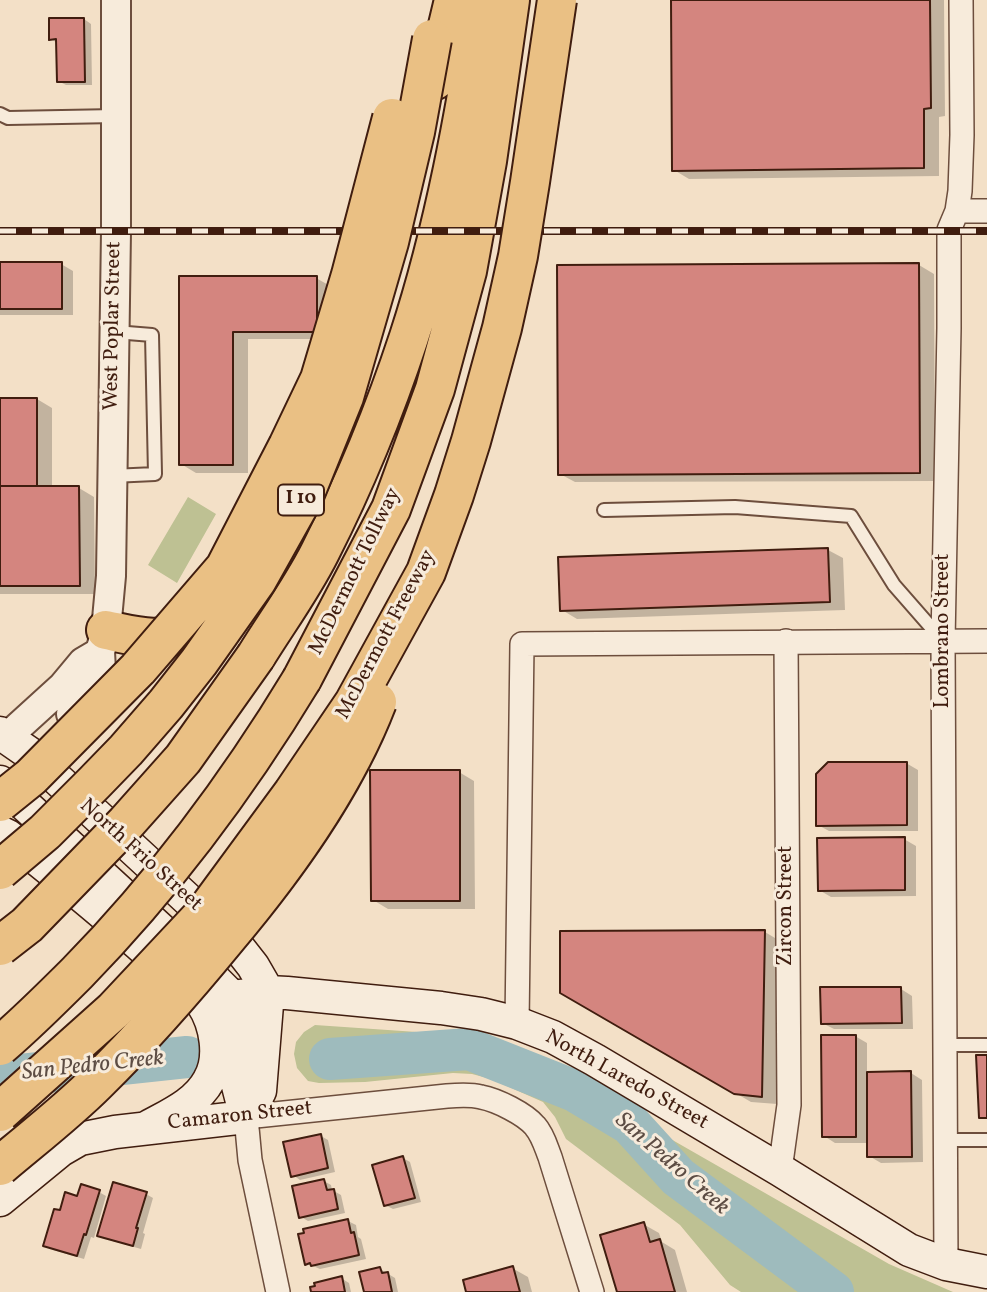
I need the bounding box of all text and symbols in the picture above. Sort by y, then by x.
street label: West Poplar Street [100,241,128,411]
street label: McDermott Tollway [305,484,407,660]
road number: I 10 [278,485,324,516]
street label: McDermott Freeway [332,546,442,724]
street label: Lombrano Street [931,553,957,709]
street label: North Frio Street [73,794,207,918]
street label: Zircon Street [774,846,800,966]
street label: North Laredo Street [540,1026,712,1136]
water label: San Pedro Creek [21,1046,165,1088]
street label: Camaron Street [167,1097,313,1137]
water label: San Pedro Creek [608,1108,734,1222]

